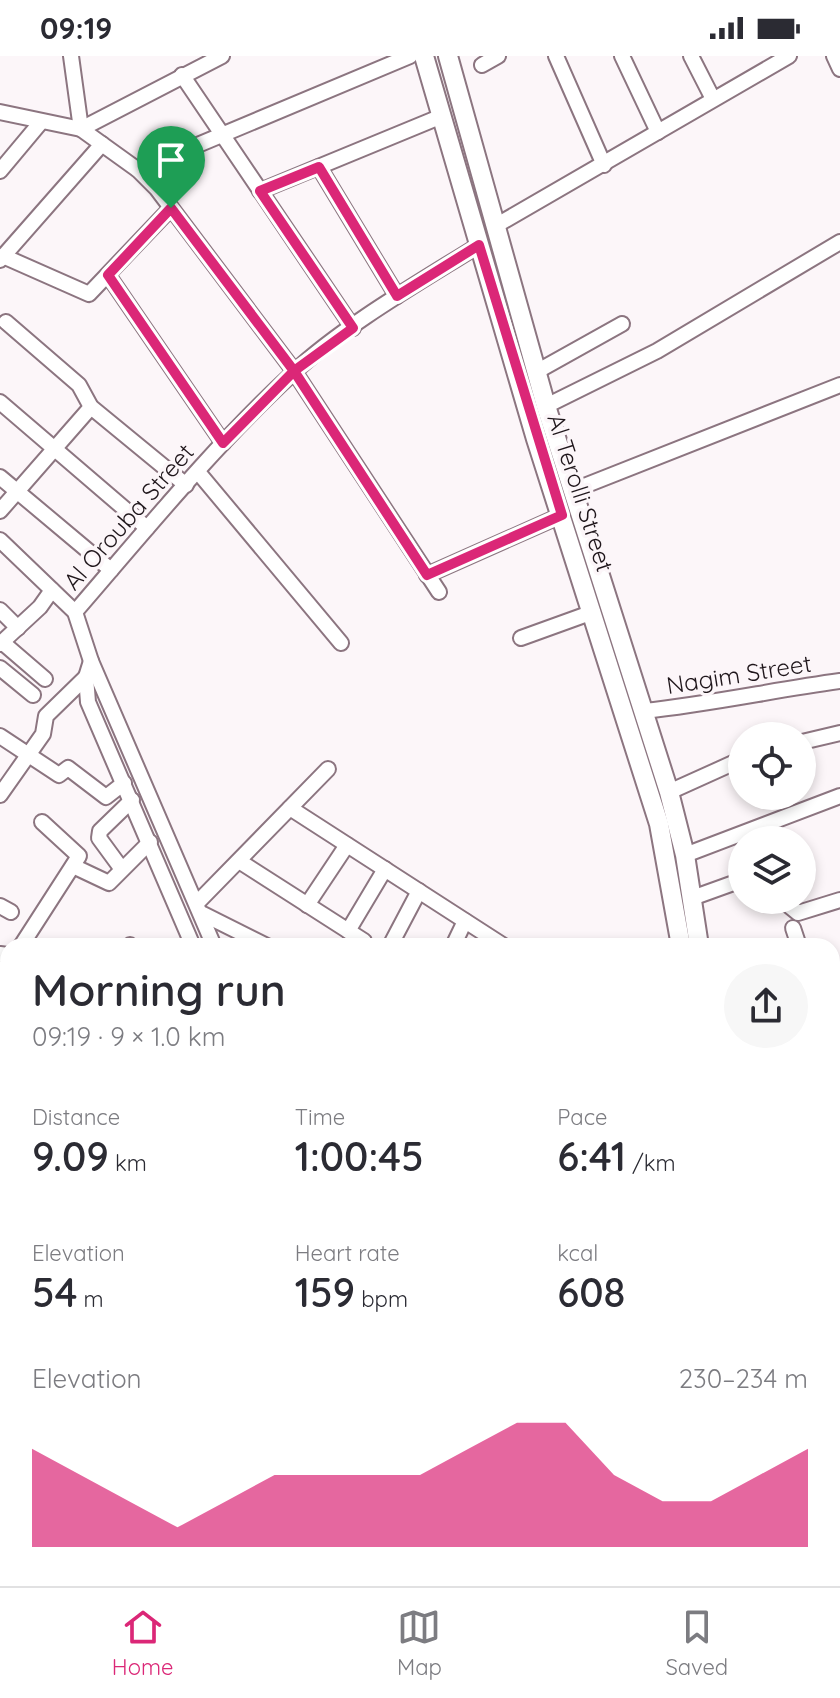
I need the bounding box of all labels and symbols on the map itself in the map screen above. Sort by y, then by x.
pin [137,126,205,208]
street label: Al Terolli Street [541,410,621,575]
street label: Al Orouba Street [57,437,200,596]
street label: Nagim Street [664,648,813,700]

